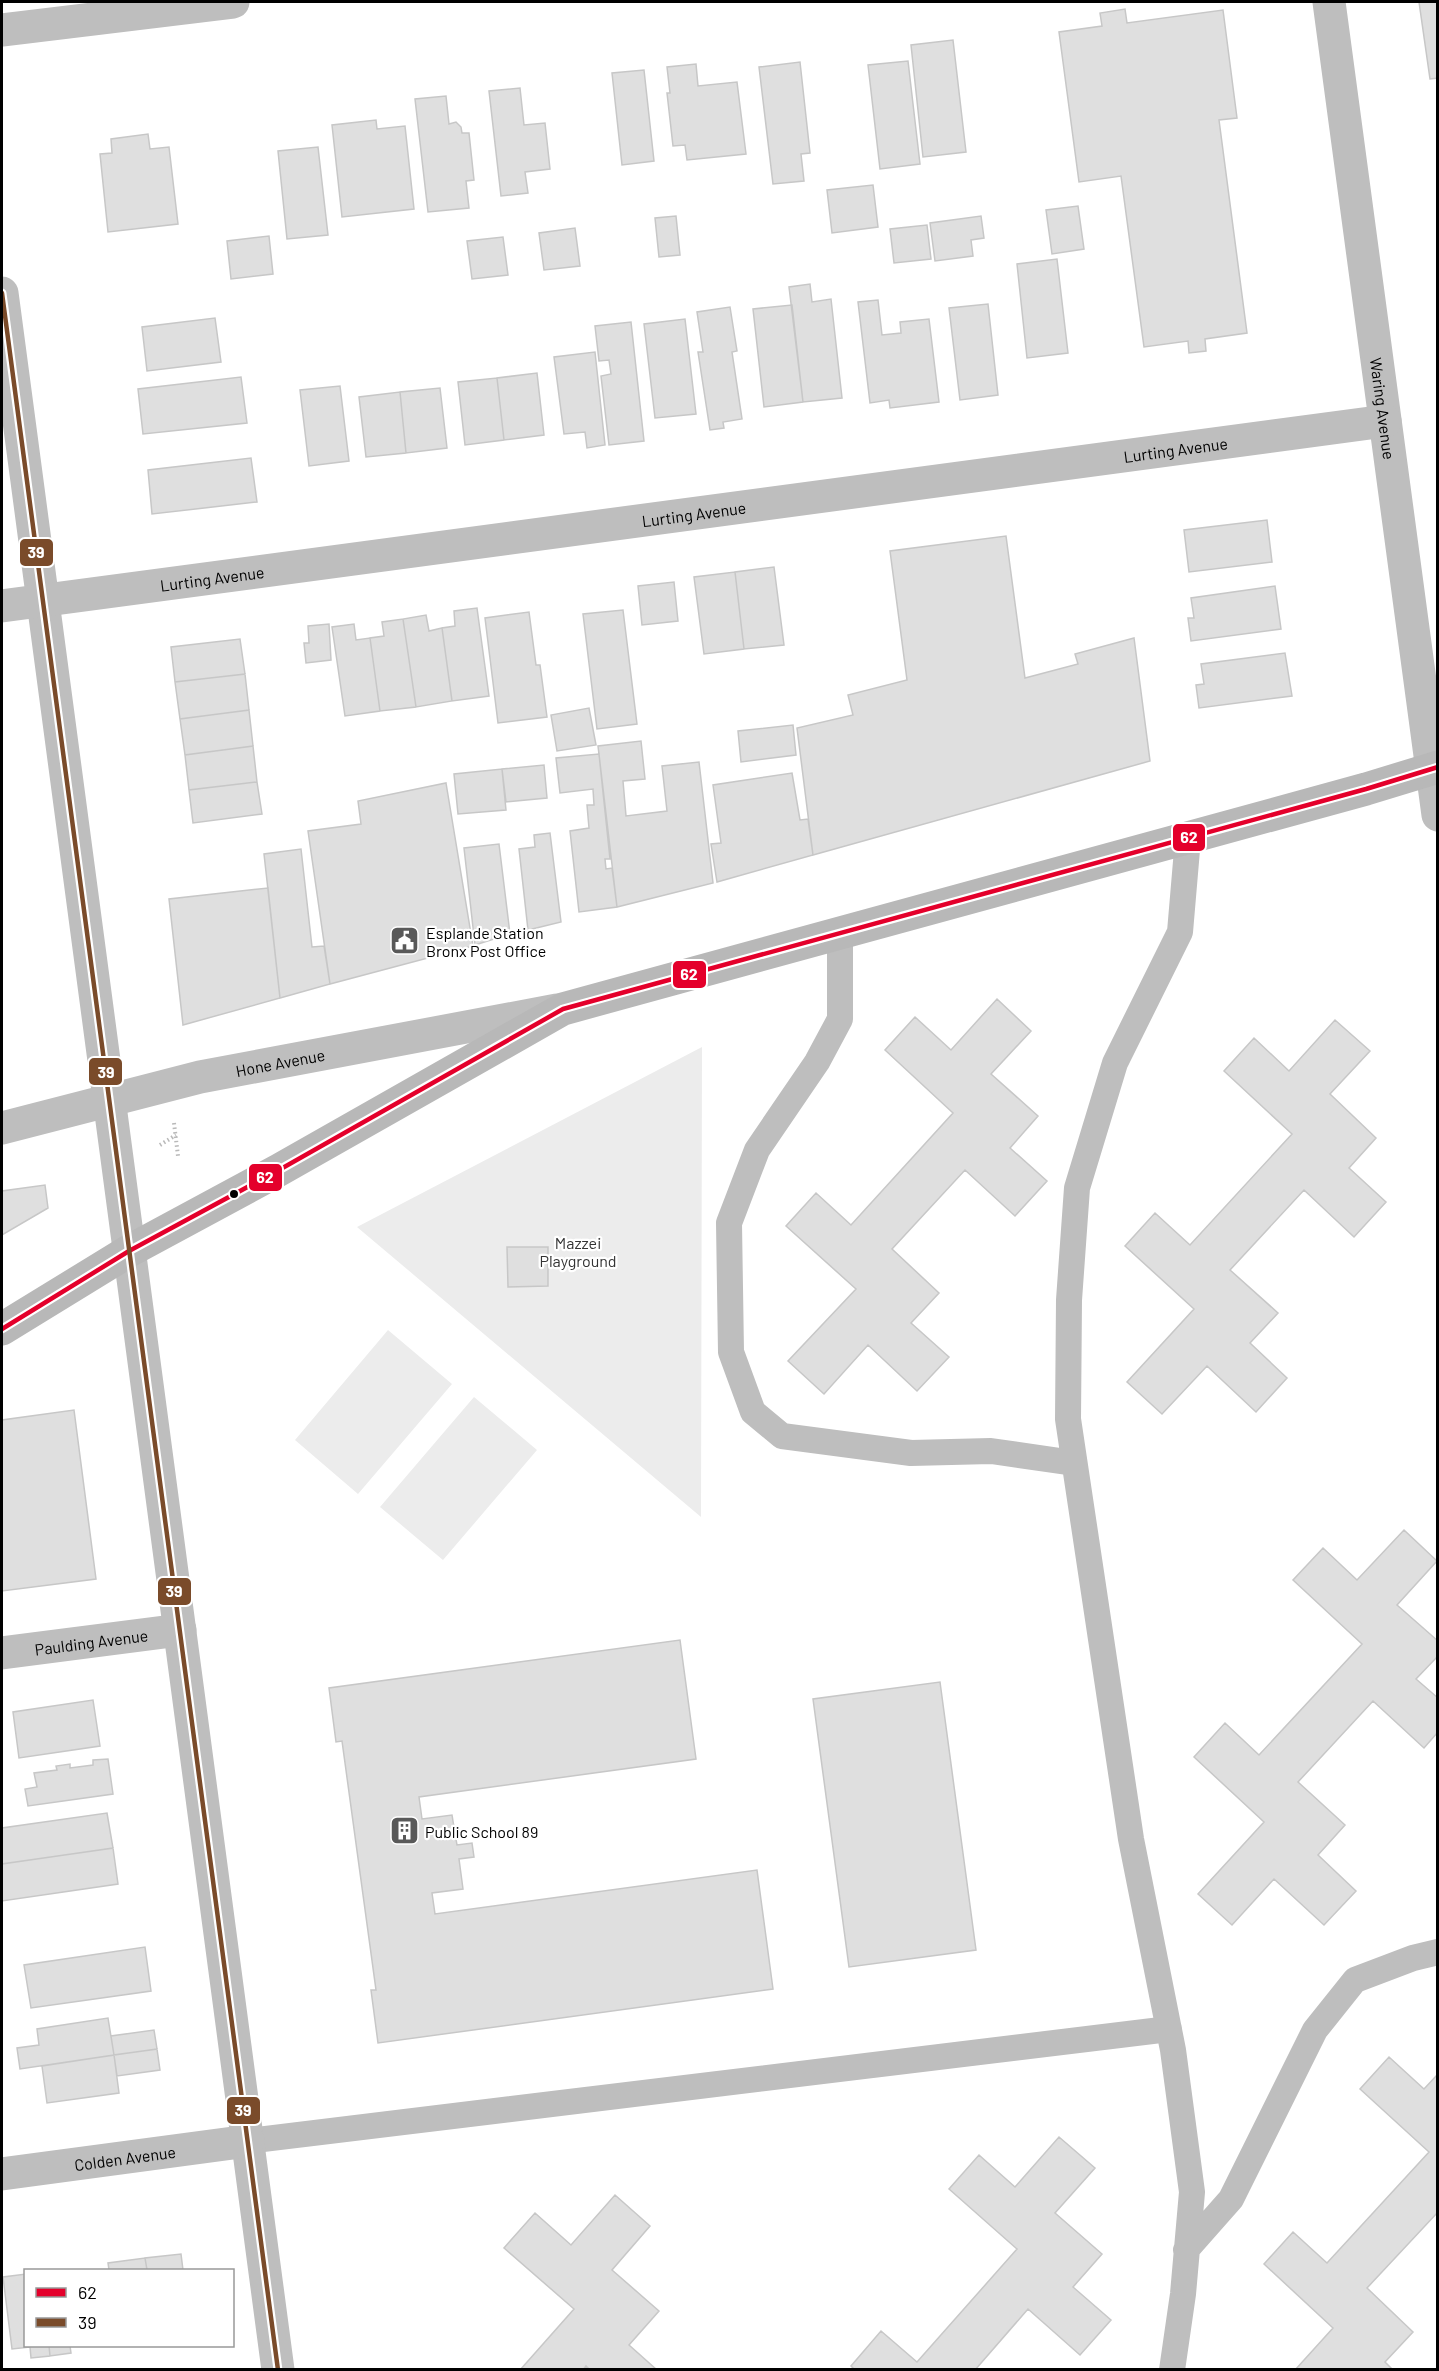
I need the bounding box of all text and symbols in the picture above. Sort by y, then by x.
street label: Waring Avenue [1367,356,1400,460]
street label: Lurting Avenue [1122,433,1229,465]
street label: Lurting Avenue [641,497,747,530]
line badge: 39 [19,538,54,567]
text: 39 [27,542,45,561]
street label: Lurting Avenue [159,562,265,594]
line badge: 62 [1172,823,1206,852]
text: 62 [1180,827,1198,846]
place label: Esplande Station Bronx Post Office [426,923,546,960]
public building icon: Esplande Station Bronx Post Office [389,925,421,957]
line badge: 62 [672,960,707,989]
text: 62 [680,964,698,983]
street label: Hone Avenue [234,1044,326,1080]
line badge: 39 [88,1057,123,1086]
text: 39 [97,1062,115,1081]
line badge: 62 [248,1163,283,1192]
text: 62 [256,1167,274,1186]
unlabelled marker [228,1188,240,1200]
park label: Mazzei Playground [539,1233,617,1270]
line badge: 39 [157,1577,192,1606]
text: 39 [165,1581,183,1600]
street label: Paulding Avenue [34,1625,149,1658]
building icon: Public School 89 [388,1815,420,1847]
place label: Public School 89 [425,1822,538,1841]
line badge: 39 [226,2096,261,2125]
text: 39 [234,2100,252,2119]
street label: Colden Avenue [73,2141,177,2174]
legend [24,2269,234,2347]
text: 62 [78,2281,97,2303]
text: 39 [78,2311,97,2333]

